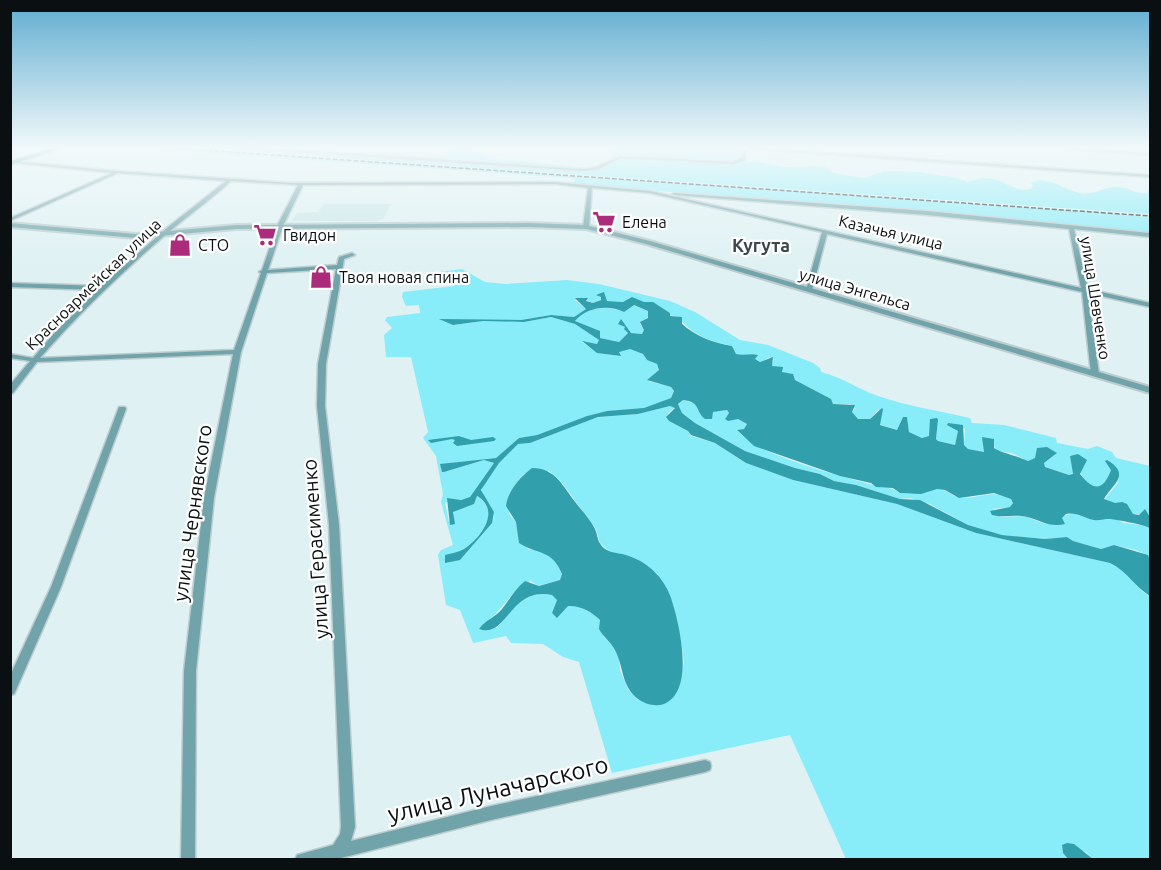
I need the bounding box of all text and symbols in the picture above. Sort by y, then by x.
supermarket icon: Елена [591,209,617,235]
street label: Казачья улица [837,211,945,253]
place label: Елена [622,213,667,231]
street label: Красноармейская улица [22,215,164,353]
supermarket icon: Гвидон [252,222,278,248]
place label: Гвидон [283,226,336,244]
shop icon: СТО [167,232,193,258]
district label: Кугута [732,235,790,255]
street label: улица Шевченко [1077,235,1115,361]
place label: СТО [198,236,229,254]
shop icon: Твоя новая спина [308,264,334,290]
street label: улица Энгельса [797,264,913,314]
place label: Твоя новая спина [339,268,469,286]
street label: улица Чернявского [168,423,216,603]
street label: улица Герасименко [297,458,333,640]
street label: улица Луначарского [385,750,611,828]

